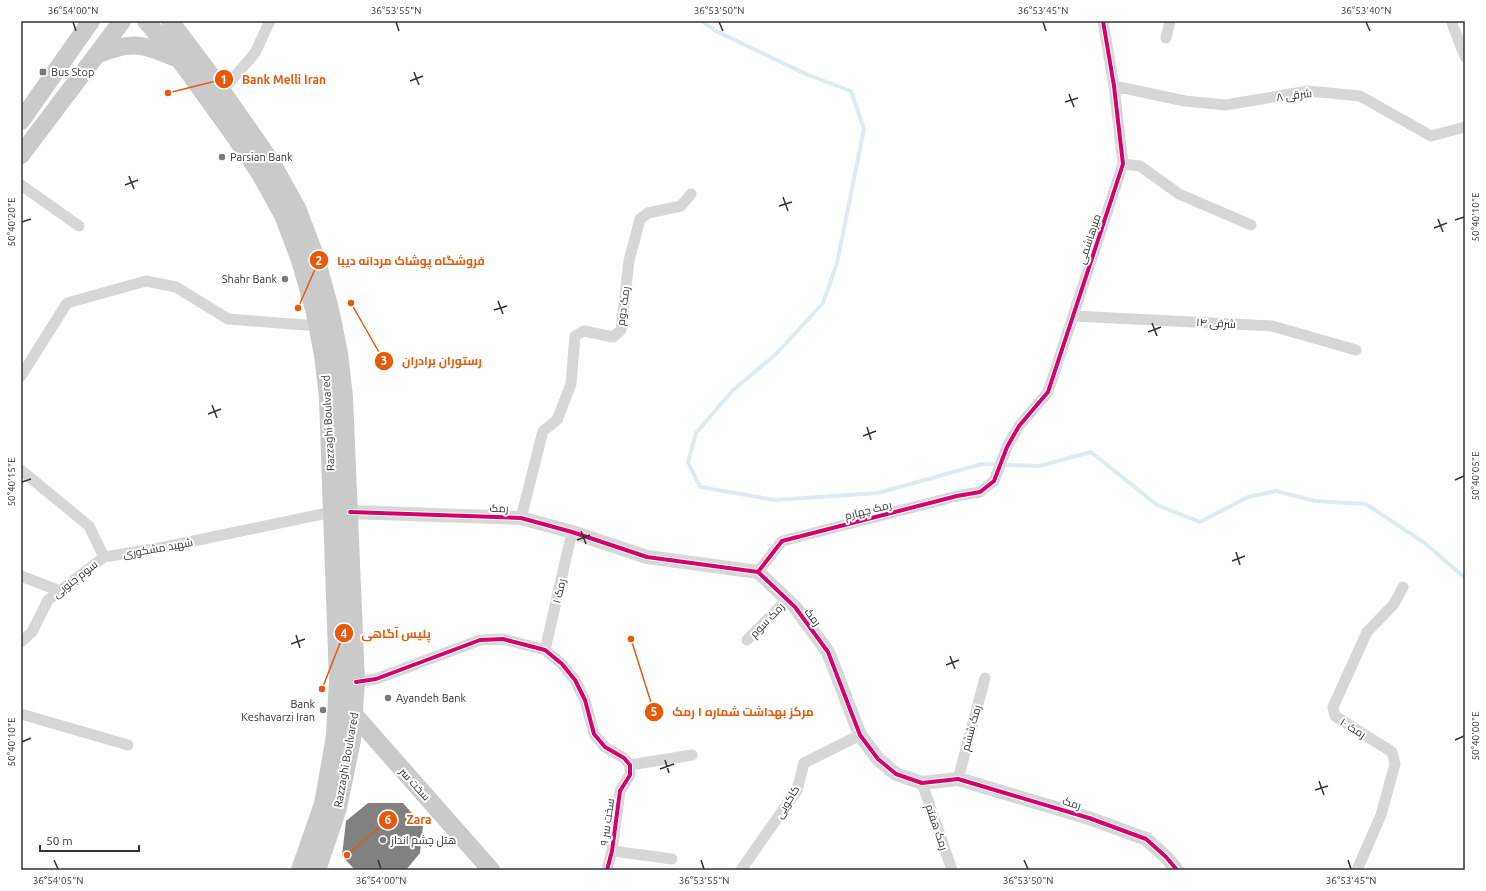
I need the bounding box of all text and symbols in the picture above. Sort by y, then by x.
text: 36°54'00"N [48,5,98,16]
text: 36°53'55"N [371,5,421,16]
text: 36°53'50"N [694,5,744,16]
text: 36°53'45"N [1018,5,1068,16]
text: 36°53'40"N [1341,5,1391,16]
place label: Bus Stop [51,66,95,78]
marker: Bus Stop [38,67,48,77]
callout: Bank Melli Iran [214,67,334,91]
text: 1 [221,73,227,86]
text: Bank Melli Iran [242,73,326,86]
street label: شرقی ۸ [1275,87,1313,104]
place label: Parsian Bank [230,151,293,163]
marker: Parsian Bank [217,152,227,162]
text: 50°40'10"E [1470,192,1481,242]
text: 50°40'20"E [6,197,17,247]
street label: میرهاشمی [1075,212,1104,266]
callout: فروشگاه پوشاک مردانه دیبا [309,248,493,272]
text: 2 [316,254,323,267]
text: فروشگاه پوشاک مردانه دیبا [337,254,485,270]
place label: Shahr Bank [222,273,277,285]
marker: Shahr Bank [280,274,290,284]
street label: رمک دوم [614,285,634,327]
street label: شرقی ۱۴ [1196,316,1236,331]
callout: رستوران برادران [374,349,490,373]
text: 3 [381,354,387,367]
text: رستوران برادران [402,354,482,369]
street label: Razzaghi Boulvared [319,375,337,471]
text: 50°40'05"E [1470,451,1481,501]
text: 50°40'15"E [6,457,17,507]
street label: رمک چهارم [843,498,893,524]
street label: رمک [489,502,509,515]
street label: شهید مشکوری [122,536,194,561]
street label: سوم جنوبی [50,558,101,602]
street label: رمک ۱ [550,577,569,605]
street label: رمک سوم [747,600,788,641]
street label: رمک [802,606,824,629]
callout: پلیس آگاهی [334,621,439,645]
text: 4 [341,627,348,640]
text: پلیس آگاهی [361,627,431,643]
place label: Ayandeh Bank [396,692,467,704]
marker: Ayandeh Bank [383,693,393,703]
place label: Bank Keshavarzi Iran [241,698,315,723]
callout: مرکز بهداشت شماره ۱ رمک [644,700,821,724]
street label: رمک ششم [959,704,985,753]
marker: Bank Keshavarzi Iran [318,705,328,715]
text: 5 [651,705,658,718]
text: مرکز بهداشت شماره ۱ رمک [672,705,814,720]
text: 50°40'00"E [1470,711,1481,761]
street label: Razzaghi Boulvared [332,712,360,808]
street label: رمک ۱۰ [1338,716,1368,741]
text: 50°40'10"E [6,717,17,767]
street label: سخت سر [396,765,433,803]
street label: کاکویی [773,783,802,821]
street label: رمک [1061,794,1083,812]
street label: سخت سر ۹ [598,798,617,847]
street label: رمک هفتم [922,802,950,852]
callout: Zara [378,808,439,832]
text: 6 [385,813,392,826]
text: Zara [406,813,432,826]
scale bar [40,827,139,853]
text: 50 m [46,834,73,847]
place label: هتل چشم انداز [390,834,456,848]
marker: هتل چشم انداز [378,835,388,845]
text: 36°54'05"N [33,875,83,886]
text: 36°54'00"N [356,875,406,886]
text: 36°53'55"N [679,875,729,886]
text: 36°53'50"N [1003,875,1053,886]
text: 36°53'45"N [1326,875,1376,886]

